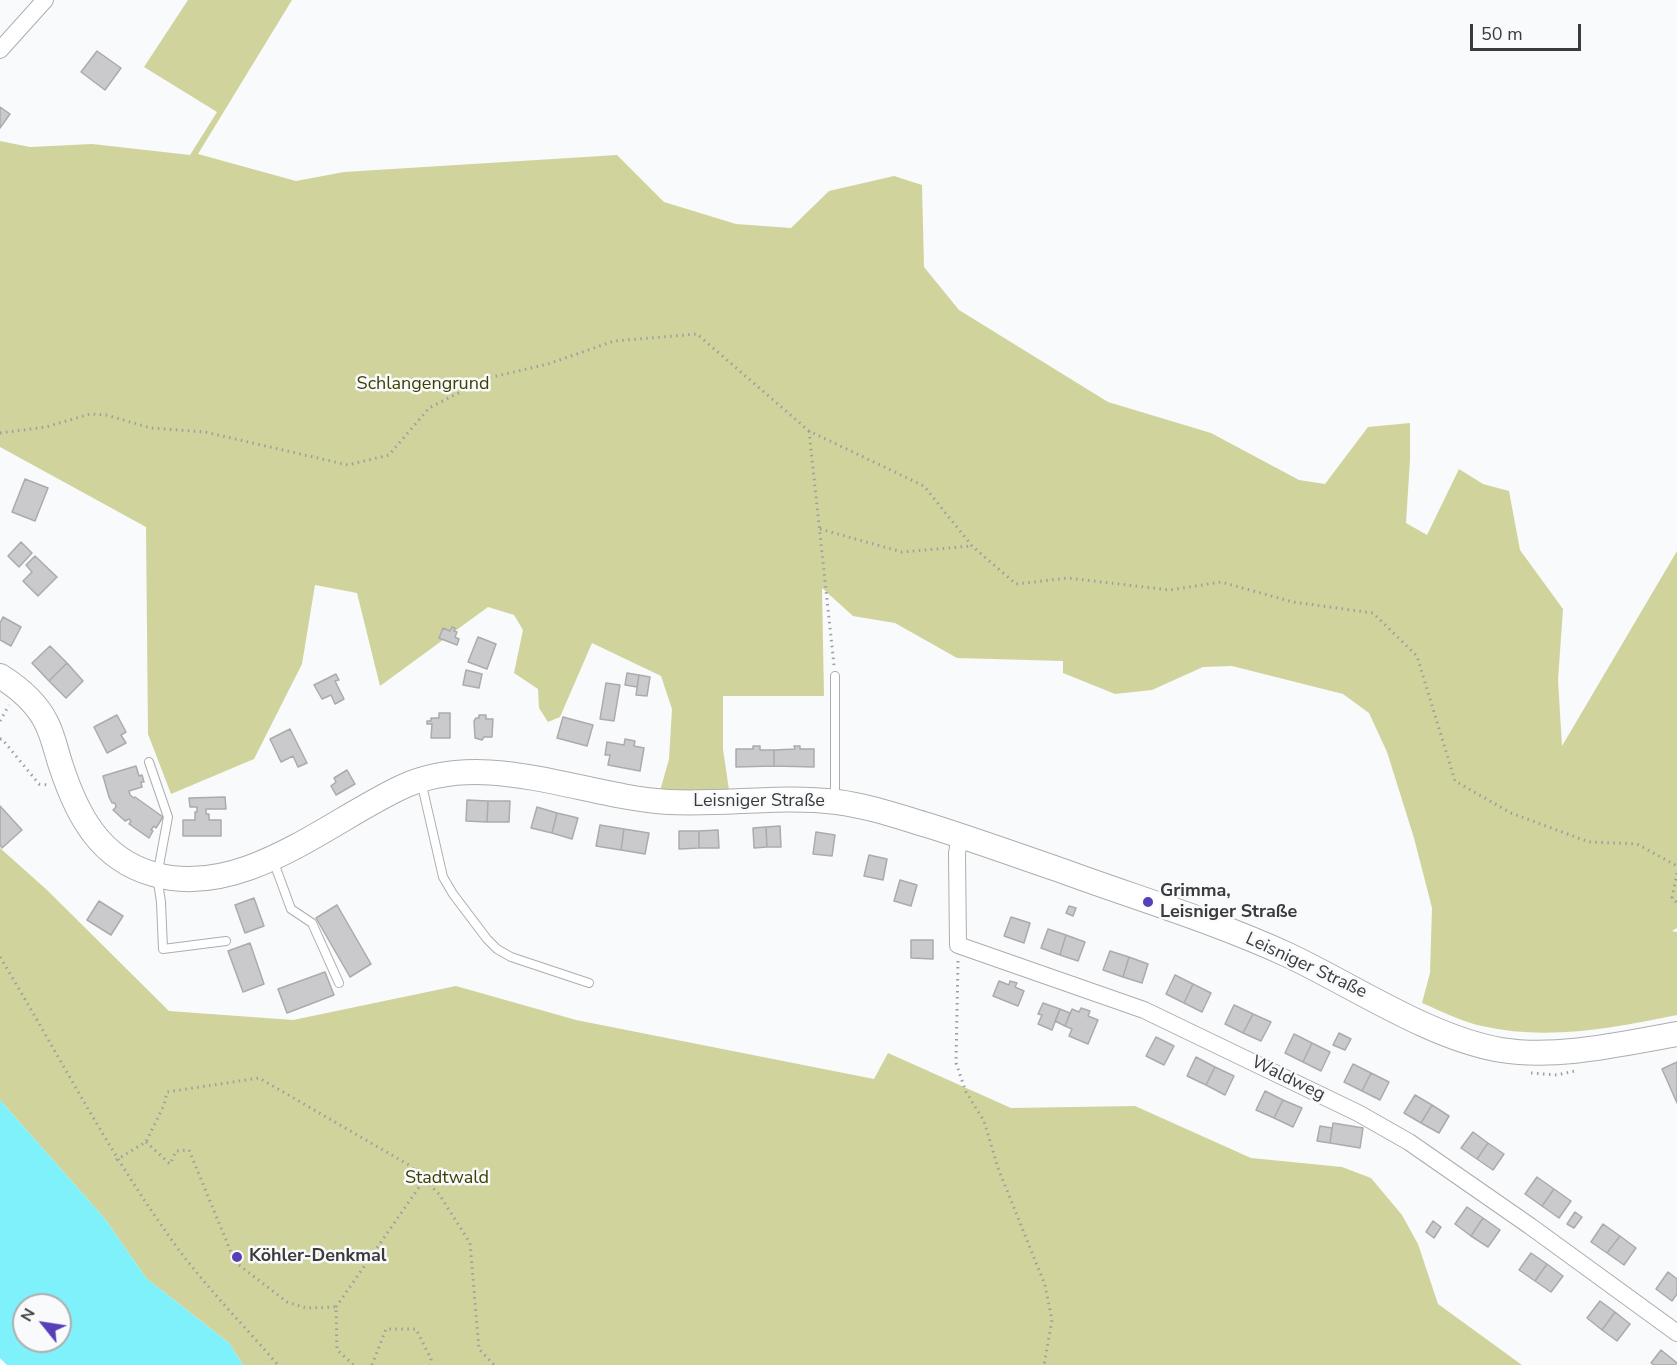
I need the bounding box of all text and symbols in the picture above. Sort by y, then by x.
scale bar [1473,12,1584,50]
text: 50 m [1481,22,1523,46]
park label: Schlangengrund [357,374,489,396]
street label: Leisniger Straße [693,791,825,813]
place label: Grimma, Leisniger Straße [1160,881,1297,924]
marker: Grimma, Leisniger Straße [1141,895,1155,909]
street label: Leisniger Straße [1242,928,1370,1004]
street label: Waldweg [1248,1052,1328,1106]
park label: Stadtwald [405,1168,489,1190]
place label: Köhler-Denkmal [249,1246,387,1268]
marker: Köhler-Denkmal [230,1250,244,1264]
north arrow [12,1293,72,1353]
text: N [16,1304,41,1326]

